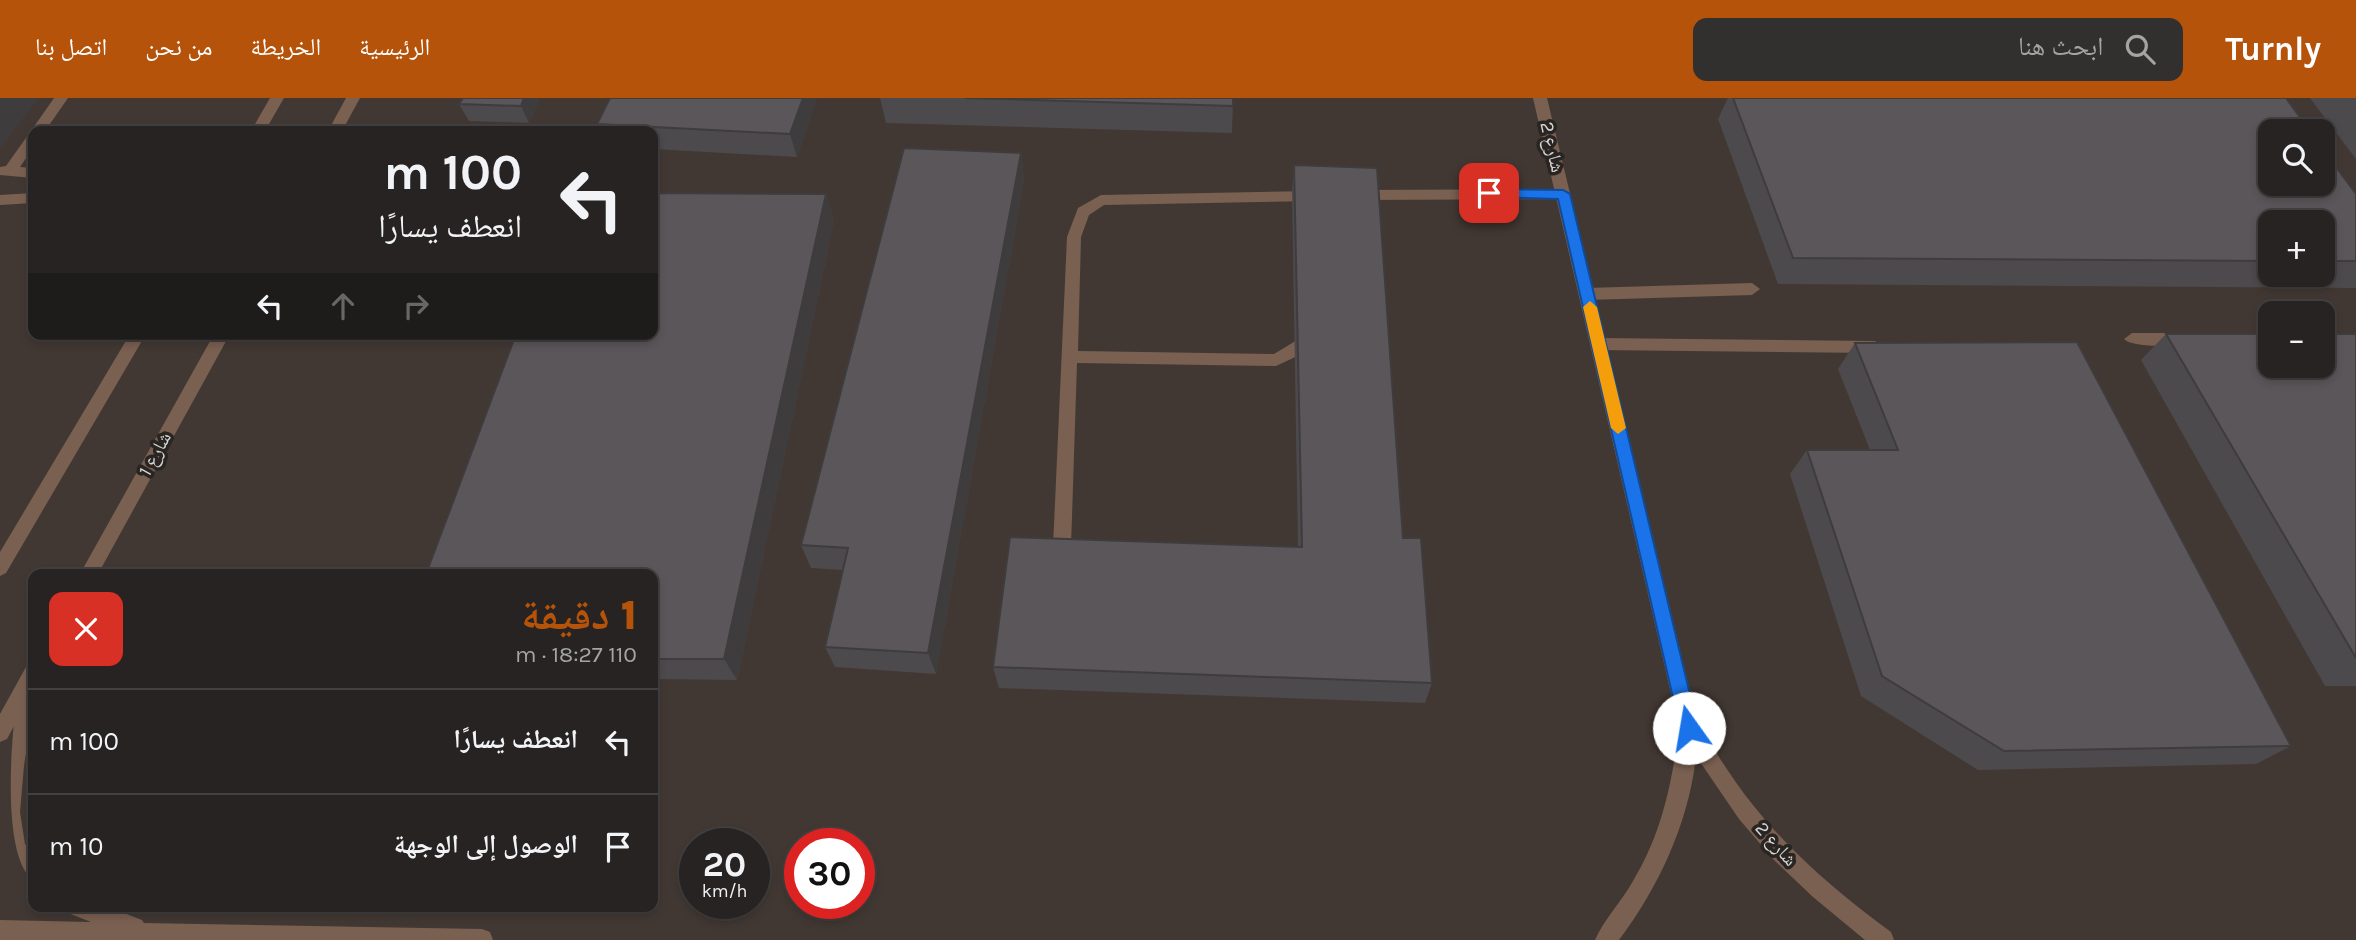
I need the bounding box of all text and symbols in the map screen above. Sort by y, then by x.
search box [1693,18,2183,81]
icon: search [2121,30,2159,68]
text: Turnly [2225,30,2321,68]
text: ابحث هنا [2018,31,2103,62]
text: اتصل بنا [35,33,107,61]
text: من نحن [145,33,213,61]
text: الخريطة [251,33,321,61]
text: الرئيسية [359,33,430,61]
street label: شارع 2 [1535,119,1569,175]
map controls [2258,119,2335,378]
button: search [2258,119,2335,196]
text: 100 m [384,144,522,201]
icon: left [546,154,637,245]
pin [1459,163,1519,223]
icon: arrive [1470,174,1508,212]
text: انعطف يسارًا [378,208,522,245]
button: + [2258,210,2335,287]
icon: left [251,287,289,325]
icon: ahead [324,287,362,325]
icon: right [397,287,435,325]
button: − [2258,301,2335,378]
street label: شارع 1 [134,428,176,480]
text: 1 دقيقة [521,590,637,640]
button: close [49,592,123,666]
text: 110 m · 18:27 [515,641,637,668]
position arrow [1652,691,1726,765]
icon: left [599,723,637,761]
text: انعطف يسارًا [454,724,578,755]
text: 100 m [49,726,119,757]
street label: شارع 2 [1751,817,1801,871]
icon: arrive [599,828,637,866]
speed limit sign: 30 [784,828,875,919]
text: الوصول إلى الوجهة [394,829,578,860]
text: 10 m [49,831,104,862]
text: 20 [703,844,746,885]
text: km/h [702,880,747,902]

